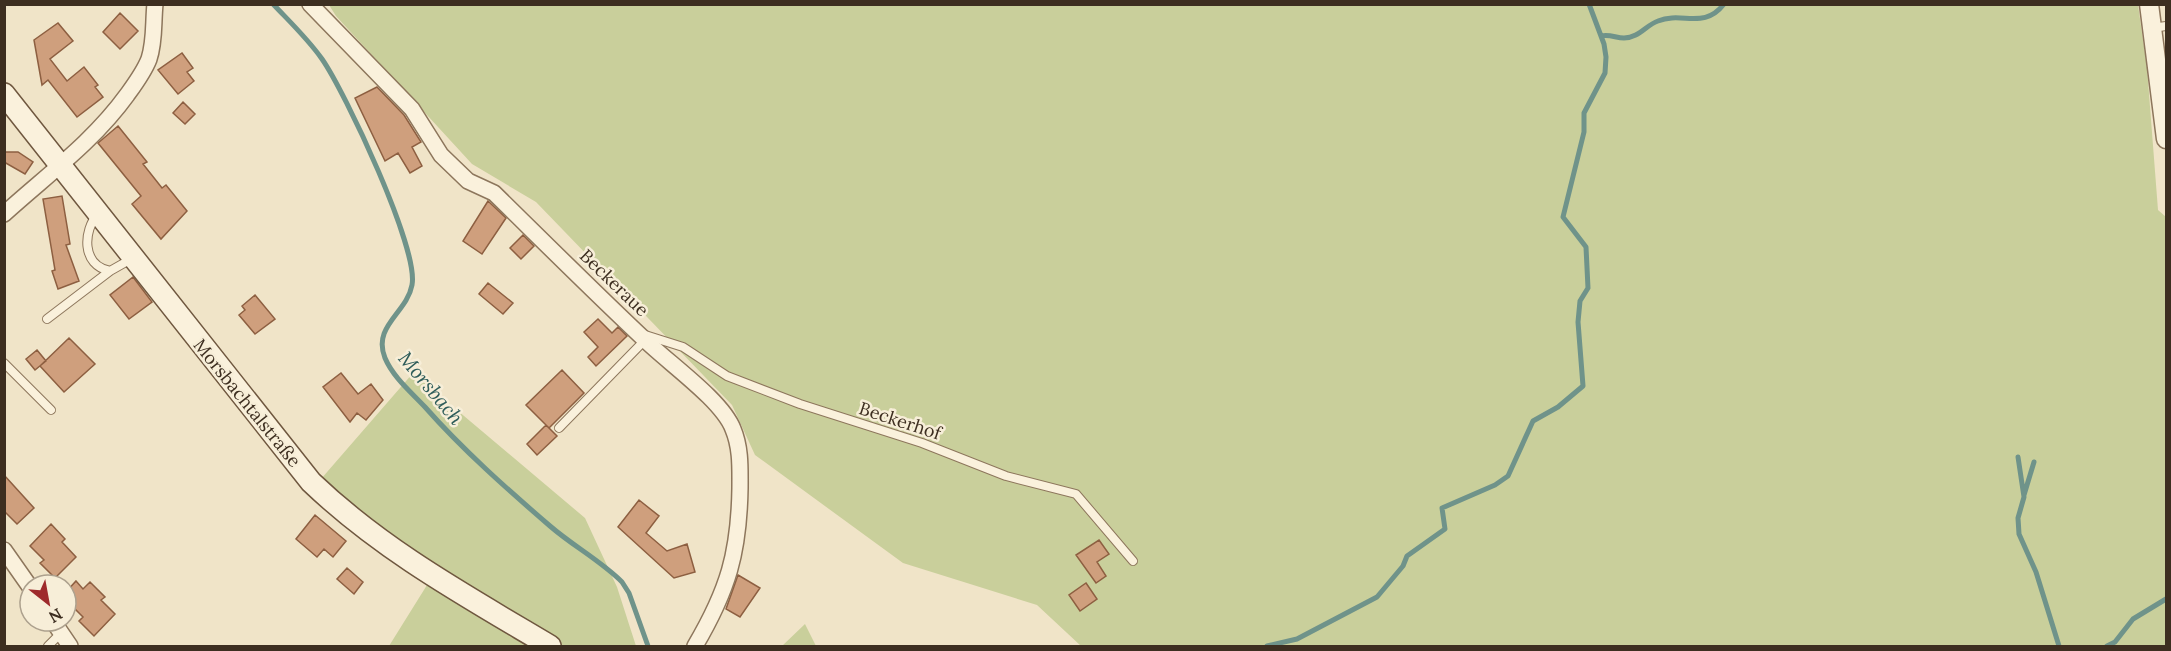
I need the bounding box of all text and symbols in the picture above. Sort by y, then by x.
street label: Beckeraue [575,244,654,321]
street label: Morsbachtalstraße [189,334,306,472]
water label: Morsbach [393,346,470,430]
street label: Beckerhof [856,396,946,445]
north arrow [18,573,78,633]
text: N [45,604,66,628]

